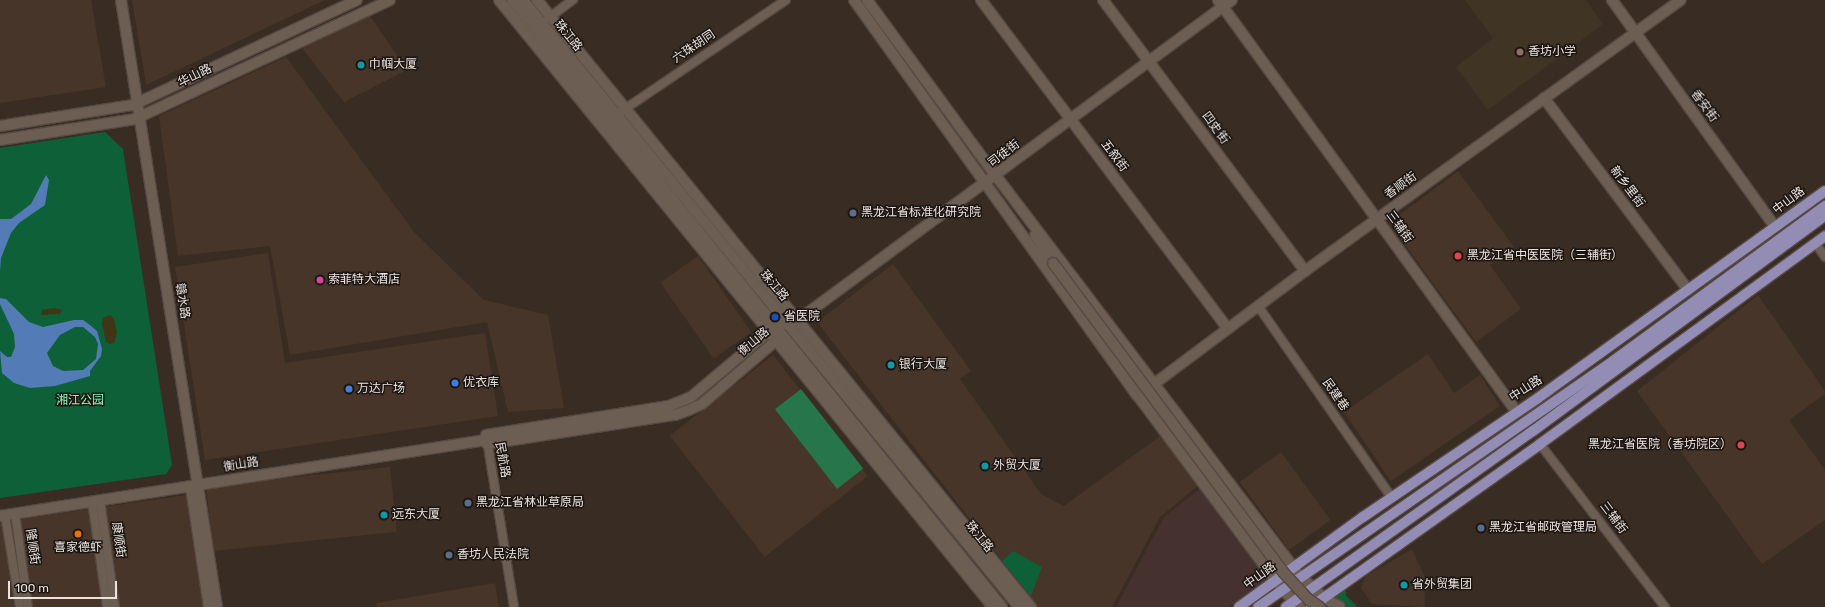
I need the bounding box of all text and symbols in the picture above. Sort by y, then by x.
street label: 珠江路 [551,17,585,55]
street label: 六珠胡同 [670,28,718,66]
place label: 香坊小学 [1528,45,1576,59]
marker: 香坊小学 [1515,47,1525,57]
place label: 巾帼大厦 [369,58,417,72]
marker: 巾帼大厦 [356,60,366,70]
street label: 华山路 [176,62,214,90]
street label: 香安街 [1688,87,1720,125]
street label: 四史街 [1199,109,1231,147]
street label: 司徒街 [985,137,1023,171]
street label: 五叙街 [1097,137,1131,175]
street label: 新乡里街 [1607,163,1647,211]
street label: 香顺街 [1382,170,1420,202]
street label: 中山路 [1770,184,1808,218]
place label: 黑龙江省标准化研究院 [861,206,981,220]
marker: 黑龙江省标准化研究院 [848,208,858,218]
street label: 三辅街 [1383,208,1415,246]
place label: 黑龙江省中医医院（三辅街） [1467,249,1623,263]
marker: 黑龙江省中医医院（三辅街） [1452,250,1464,262]
street label: 珠江路 [757,268,791,304]
place label: 索菲特大酒店 [328,273,400,287]
marker: 索菲特大酒店 [315,275,325,285]
street label: 赣水路 [172,282,192,320]
place label: 省医院 [784,310,820,324]
marker: 省医院 [769,311,781,323]
street label: 衡山路 [736,325,772,359]
place label: 银行大厦 [899,358,947,372]
marker: 银行大厦 [886,360,896,370]
street label: 中山路 [1507,373,1545,405]
place label: 优衣库 [463,376,499,390]
street label: 民建巷 [1319,376,1351,414]
marker: 优衣库 [450,378,460,388]
place label: 万达广场 [357,382,405,396]
marker: 万达广场 [344,384,354,394]
park label: 湘江公园 [56,394,104,408]
place label: 黑龙江省医院（香坊院区） [1588,438,1732,452]
marker: 黑龙江省医院（香坊院区） [1735,439,1747,451]
street label: 民航路 [492,441,512,479]
street label: 衡山路 [222,455,260,475]
place label: 外贸大厦 [993,459,1041,473]
marker: 外贸大厦 [980,461,990,471]
place label: 黑龙江省林业草原局 [476,496,584,510]
marker: 黑龙江省林业草原局 [463,498,473,508]
street label: 三辅街 [1596,499,1630,537]
place label: 远东大厦 [392,508,440,522]
marker: 远东大厦 [379,510,389,520]
street label: 珠江路 [962,518,996,556]
street label: 康顺街 [108,521,128,559]
place label: 黑龙江省邮政管理局 [1489,521,1597,535]
marker: 黑龙江省邮政管理局 [1476,523,1486,533]
street label: 隆顺街 [22,528,42,566]
marker: 喜家德虾 [73,529,83,539]
place label: 喜家德虾 [54,541,102,555]
place label: 香坊人民法院 [457,548,529,562]
marker: 香坊人民法院 [444,550,454,560]
street label: 中山路 [1241,560,1279,592]
scale bar [10,573,119,599]
place label: 省外贸集团 [1412,578,1472,592]
marker: 省外贸集团 [1399,580,1409,590]
text: 100 m [15,581,49,595]

